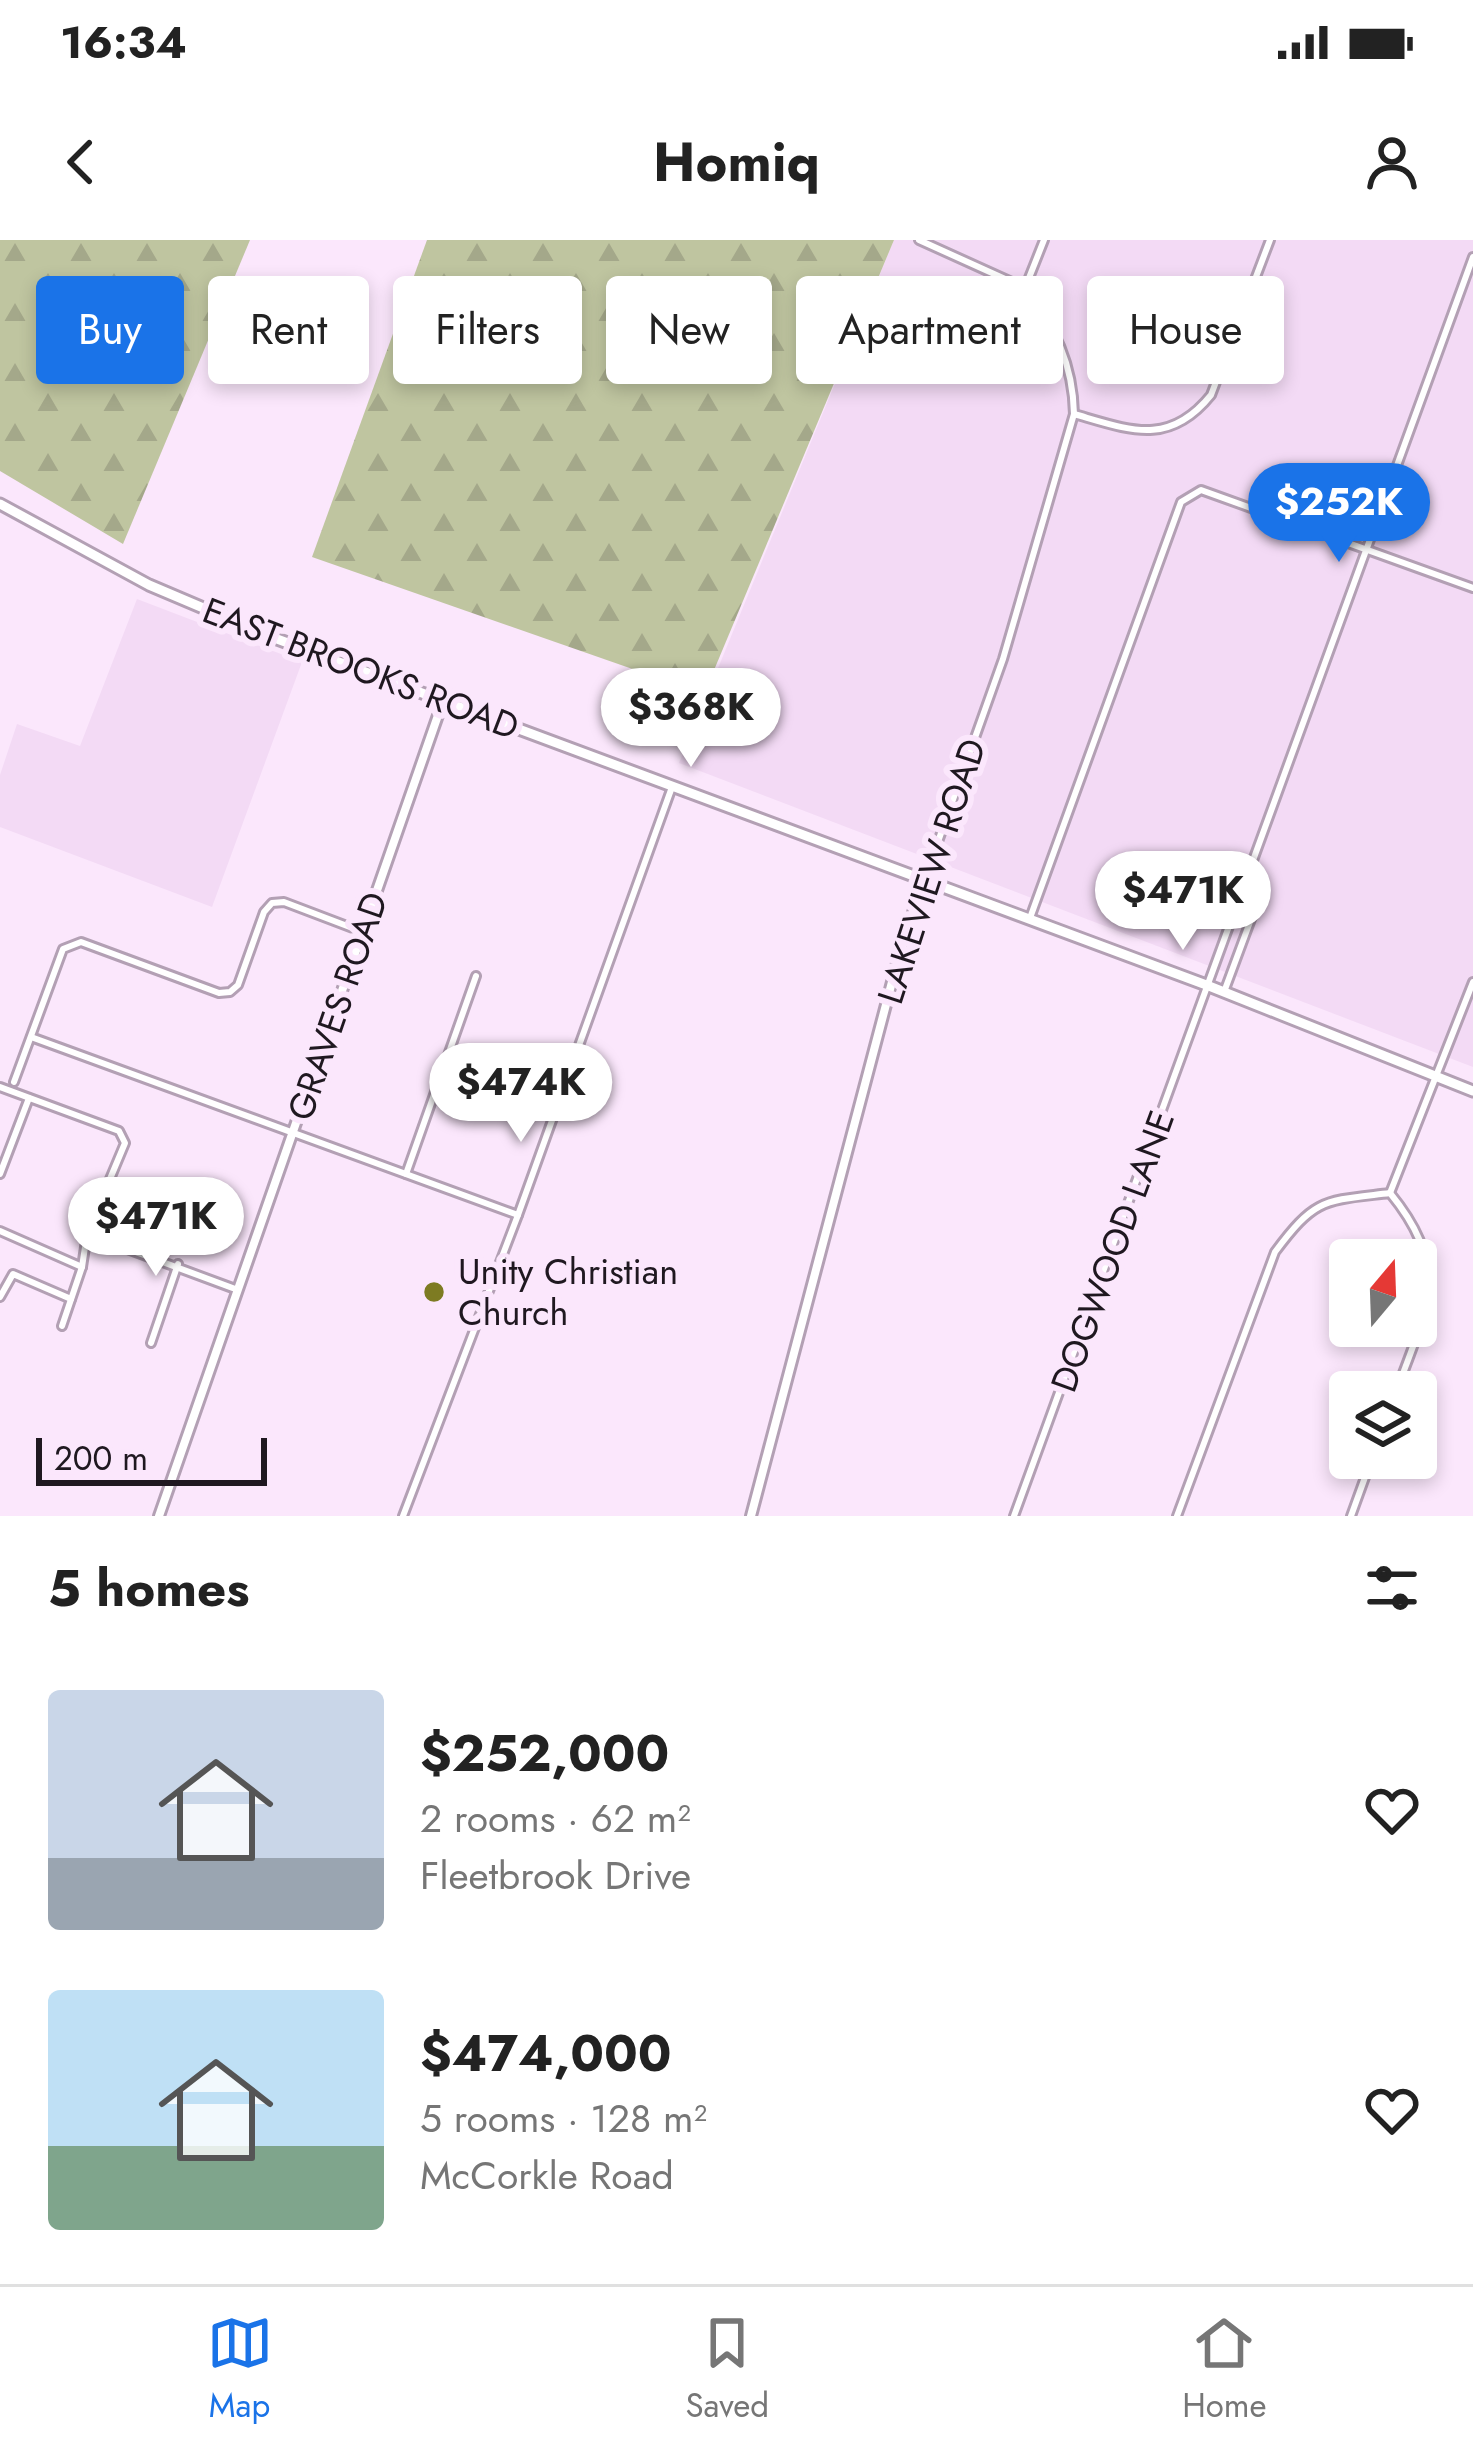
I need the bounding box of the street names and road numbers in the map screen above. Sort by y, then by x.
street label: EAST BROOKS ROAD [195,584,527,752]
street label: LAKEVIEW ROAD [864,732,998,1010]
street label: GRAVES ROAD [274,885,400,1127]
street label: DOGWOOD LANE [1037,1103,1187,1399]

